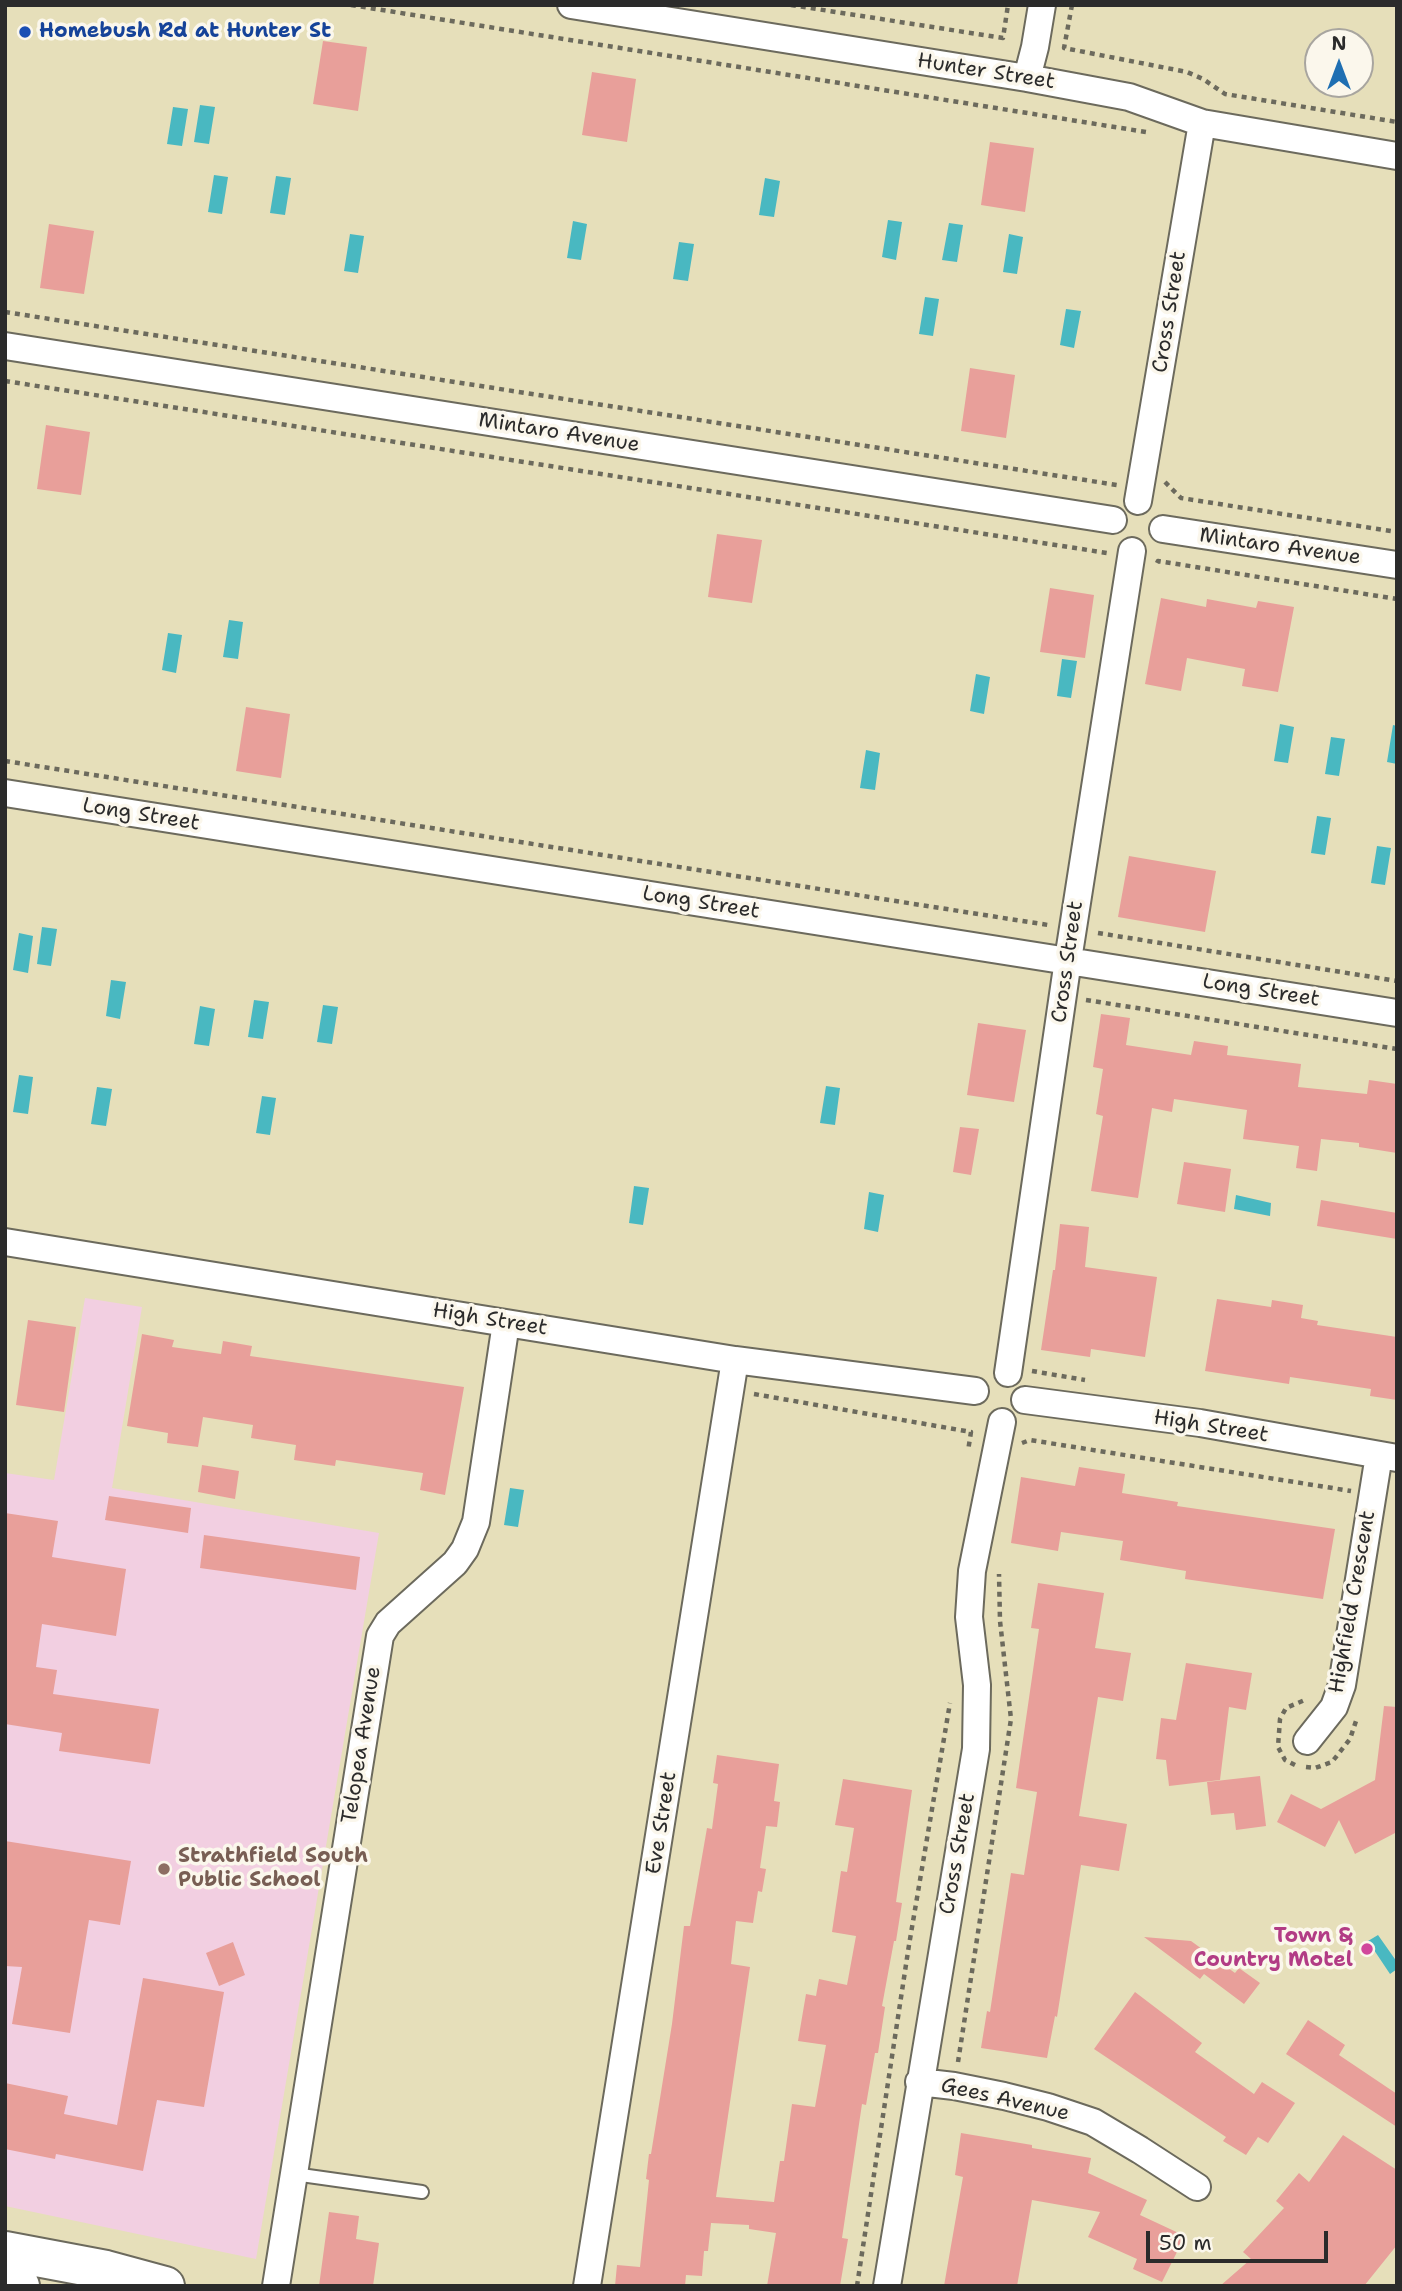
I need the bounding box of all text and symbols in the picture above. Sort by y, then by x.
place label: Homebush Rd at Hunter St [39,19,331,45]
marker: Homebush Rd at Hunter St [17,24,33,40]
north arrow [1304,28,1374,98]
text: N [1331,31,1347,56]
street label: Hunter Street [915,49,1057,95]
street label: Cross Street [1148,249,1192,375]
street label: Mintaro Avenue [477,408,641,458]
street label: Mintaro Avenue [1198,523,1362,571]
street label: Long Street [81,793,201,837]
street label: Long Street [641,881,761,925]
street label: Cross Street [1047,900,1089,1024]
street label: Long Street [1201,969,1321,1013]
street label: High Street [431,1299,549,1341]
street label: High Street [1152,1406,1270,1448]
street label: Highfield Crescent [1325,1509,1381,1695]
street label: Telopea Avenue [337,1665,387,1825]
street label: Eve Street [641,1770,683,1876]
street label: Cross Street [935,1791,981,1917]
place label: Strathfield South Public School [178,1844,368,1894]
marker: Strathfield South Public School [156,1861,172,1877]
place label: Town & Country Motel [1194,1924,1353,1974]
marker: Town & Country Motel [1359,1941,1375,1957]
street label: Gees Avenue [938,2073,1072,2127]
scale bar [1150,2218,1332,2262]
text: 50 m [1159,2229,1212,2257]

